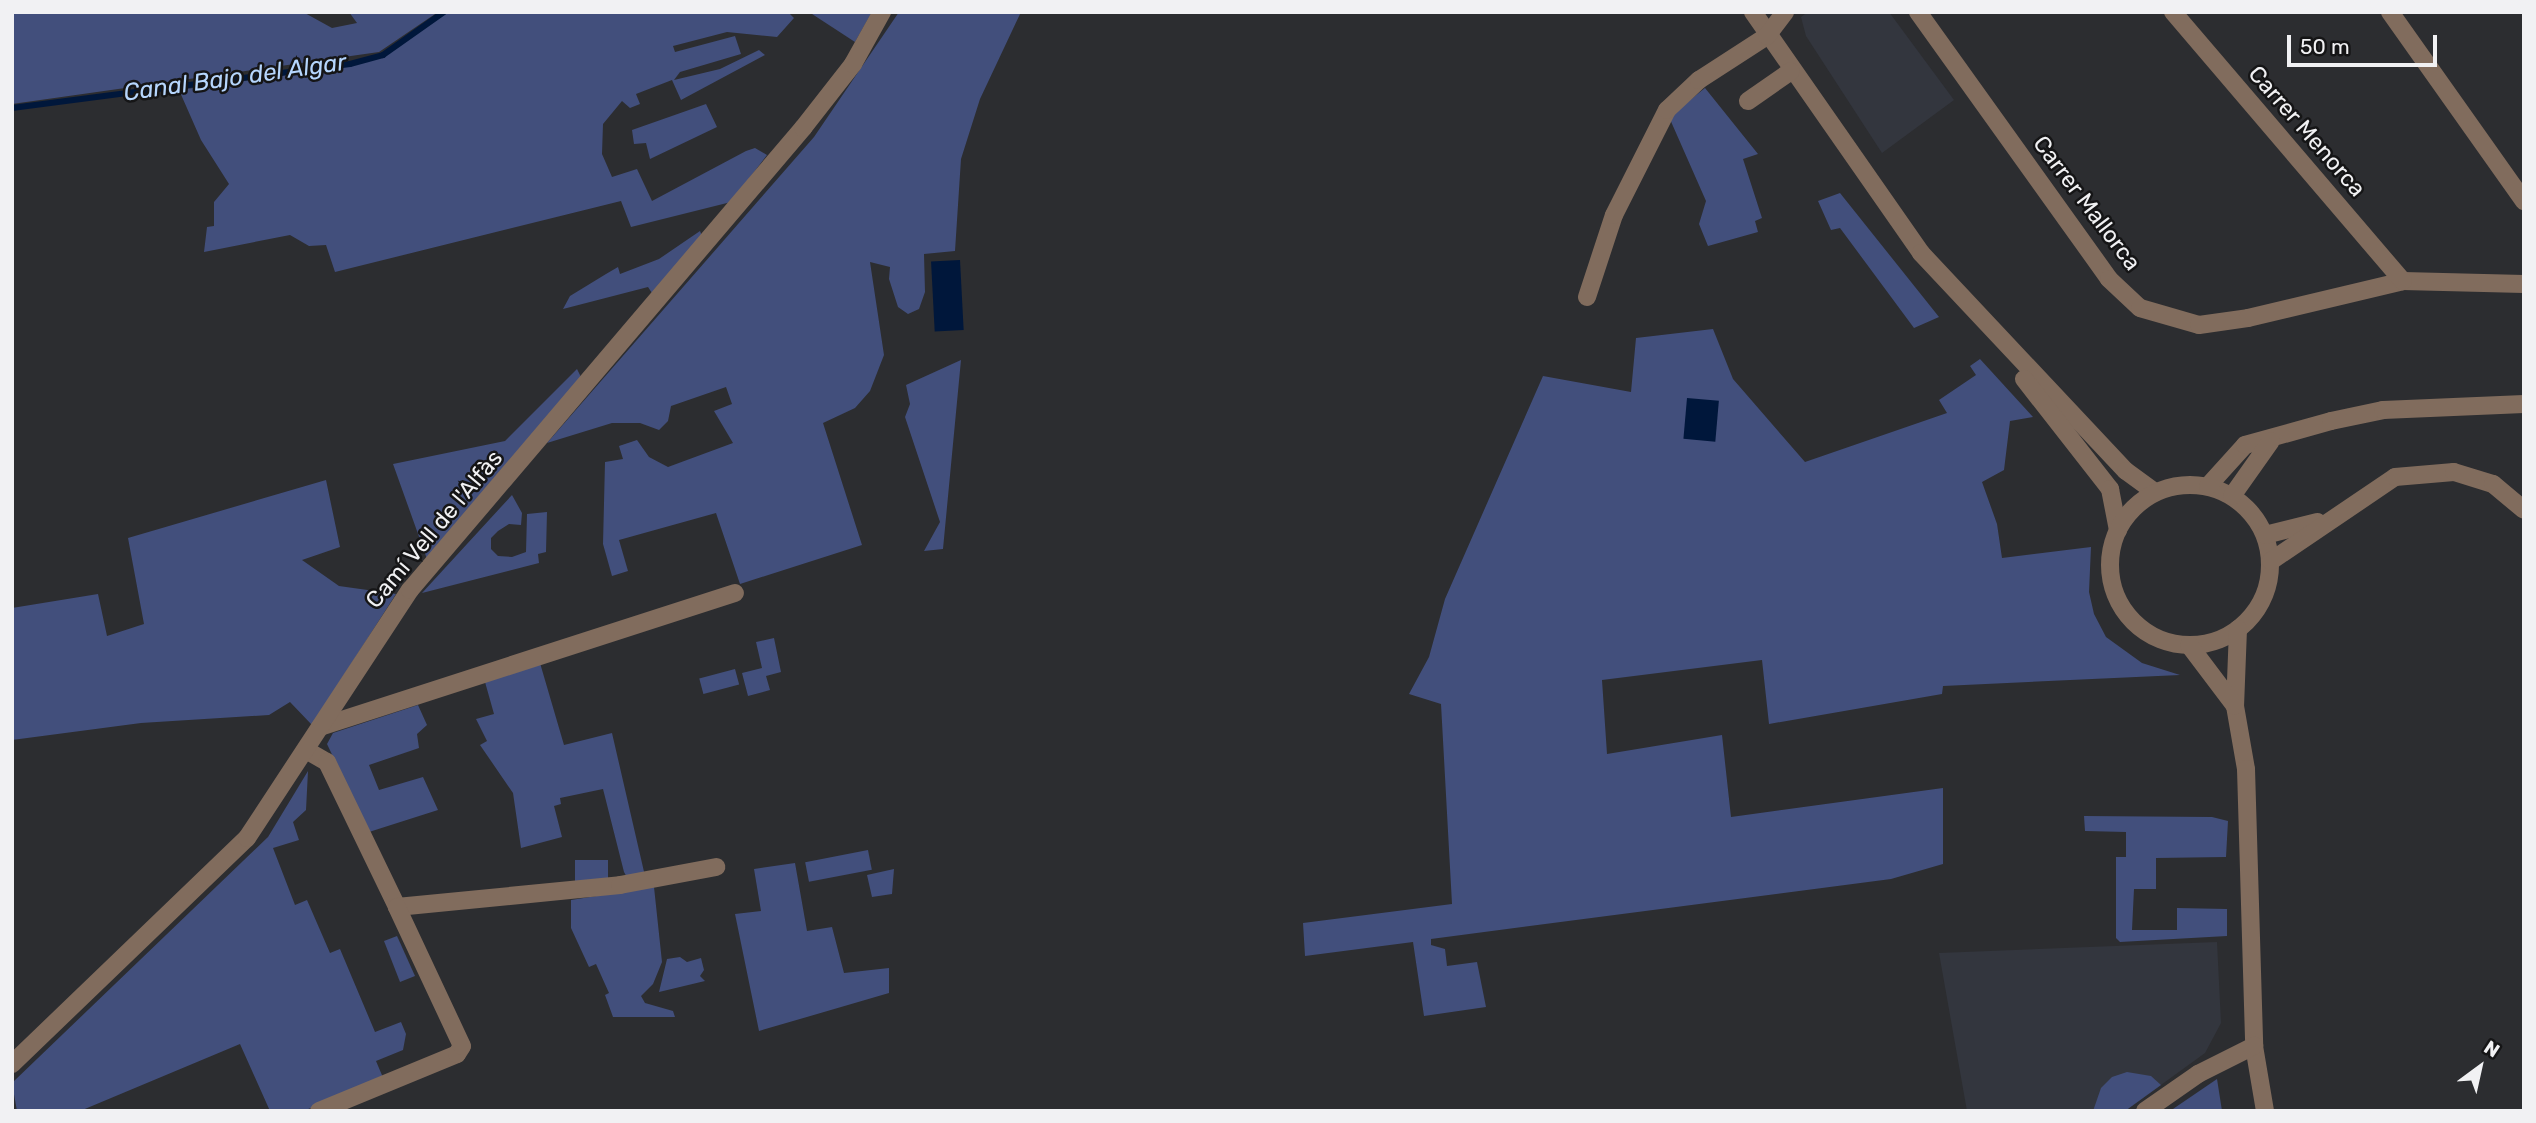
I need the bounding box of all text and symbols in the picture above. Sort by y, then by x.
scale bar [2291,21,2442,65]
text: 50 m [2300,34,2350,59]
water label: Canal Bajo del Algar [121,48,349,108]
street label: Carrer Menorca [2243,60,2371,202]
street label: Carrer Mallorca [2027,130,2147,276]
street label: Camí Vell de l'Alfàs [360,444,508,614]
north arrow [2445,1032,2515,1102]
text: N [2480,1036,2504,1062]

